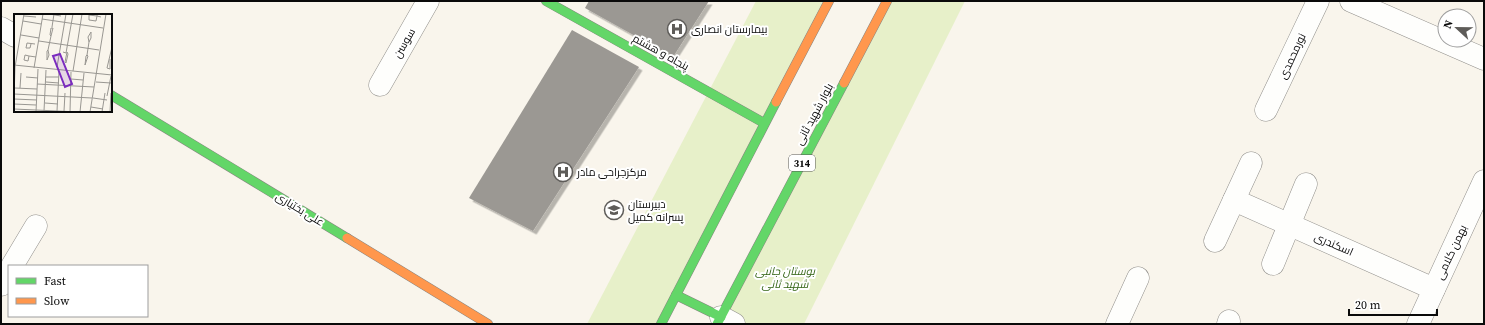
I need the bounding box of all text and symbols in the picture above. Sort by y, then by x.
north arrow [1437,8,1477,48]
inset map [14,14,112,112]
hospital icon: بیمارستان انصاری [666,18,688,40]
text: N [1440,18,1457,31]
place label: بیمارستان انصاری [691,22,768,37]
street label: سوسن [390,26,419,61]
street label: پنجاه و هشتم [630,31,692,74]
street label: نورمحمدی [1275,31,1310,82]
street label: بلوار شهید ثانی [792,81,837,148]
road number: 314 [789,155,815,171]
hospital icon: مرکزجراحی مادر [552,161,574,183]
place label: مرکزجراحی مادر [576,165,647,180]
street label: علی بختیاری [273,189,327,230]
place label: دبیرستان پسرانه کمیل [628,197,684,225]
school or university icon: دبیرستان پسرانه کمیل [603,199,625,221]
street label: بهمن کلامی [1432,222,1471,282]
street label: اسکندری [1312,229,1356,260]
park label: بوستان جانبی شهید ثانی [755,264,816,292]
legend [8,265,148,317]
text: Fast [44,273,66,289]
scale bar [1349,291,1437,317]
text: Slow [44,293,70,309]
text: 20 m [1355,297,1381,313]

